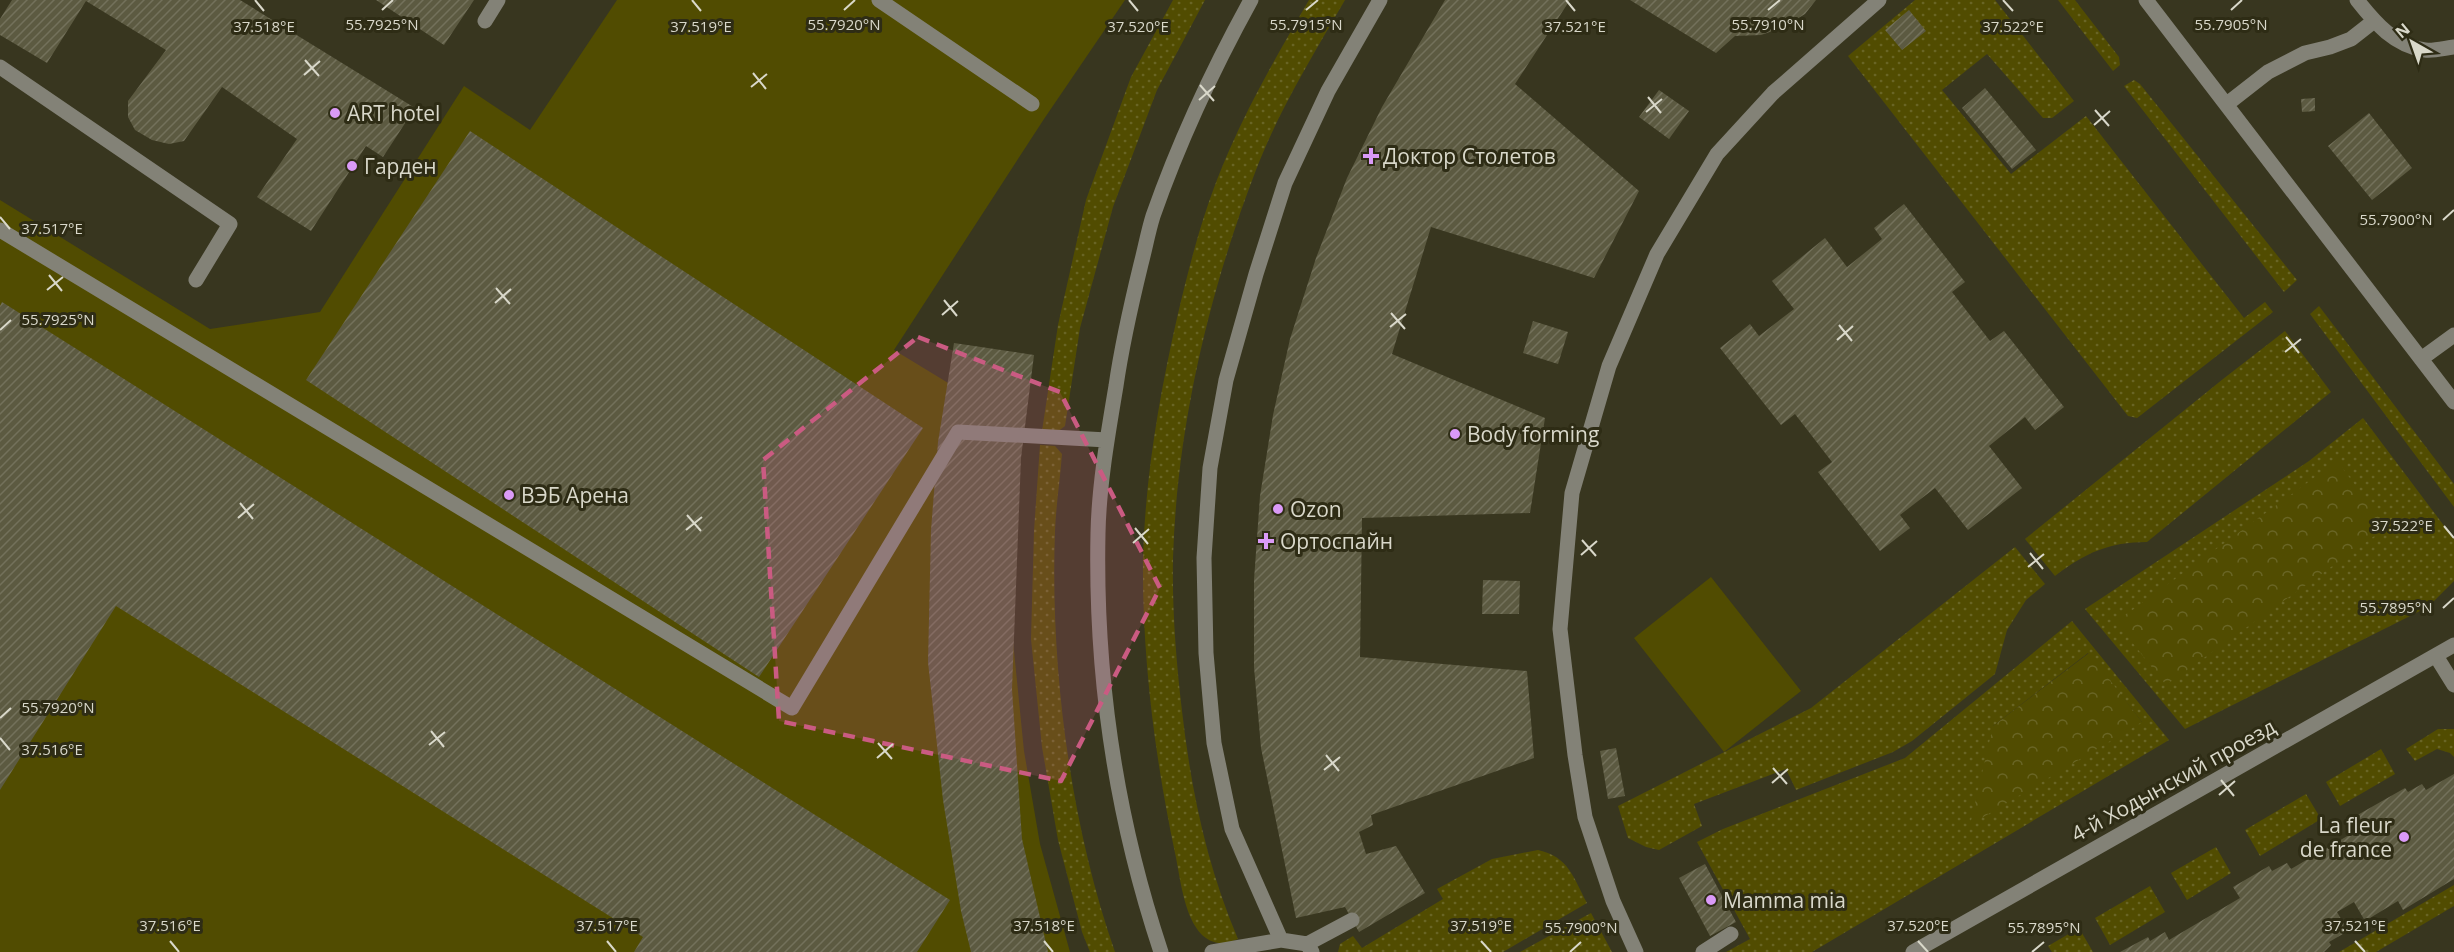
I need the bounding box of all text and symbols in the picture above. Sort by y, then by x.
north arrow [2382,12,2442,72]
text: 55.7925°N [345,14,419,34]
text: 55.7920°N [807,14,881,34]
text: 55.7915°N [1269,14,1343,34]
text: 55.7910°N [1731,14,1805,34]
text: 55.7905°N [2194,14,2268,34]
text: 37.518°E [233,16,295,36]
text: 37.519°E [670,16,732,36]
text: 37.520°E [1107,16,1169,36]
text: 37.521°E [1544,16,1606,36]
text: 37.522°E [1982,16,2044,36]
text: N [2390,18,2414,43]
place label: ART hotel [347,99,440,127]
marker: ART hotel [328,106,342,120]
place label: Доктор Столетов [1383,142,1556,170]
marker: Доктор Столетов [1364,149,1378,163]
place label: Гарден [364,152,437,180]
marker: Гарден [345,159,359,173]
text: 55.7900°N [2359,209,2433,229]
text: 37.517°E [21,218,83,238]
text: 55.7925°N [21,309,95,329]
place label: Body forming [1467,420,1599,448]
marker: Body forming [1448,427,1462,441]
place label: ВЭБ Арена [521,481,629,509]
marker: ВЭБ Арена [502,488,516,502]
place label: Ozon [1290,495,1342,523]
marker: Ozon [1271,502,1285,516]
text: 37.522°E [2371,515,2433,535]
place label: Ортоспайн [1280,527,1393,555]
marker: Ортоспайн [1257,532,1275,550]
text: 55.7895°N [2359,597,2433,617]
text: 55.7920°N [21,697,95,717]
street label: 4-й Ходынский проезд [2066,712,2280,848]
text: 37.516°E [21,739,83,759]
place label: La fleur de france [2300,811,2392,863]
marker: La fleur de france [2397,830,2411,844]
place label: Mamma mia [1723,886,1846,914]
marker: Mamma mia [1704,893,1718,907]
text: 37.516°E [139,915,201,935]
text: 37.517°E [576,915,638,935]
text: 37.518°E [1013,915,1075,935]
text: 37.519°E [1450,915,1512,935]
text: 37.520°E [1887,915,1949,935]
text: 37.521°E [2324,915,2386,935]
text: 55.7900°N [1544,917,1618,937]
text: 55.7895°N [2007,917,2081,937]

